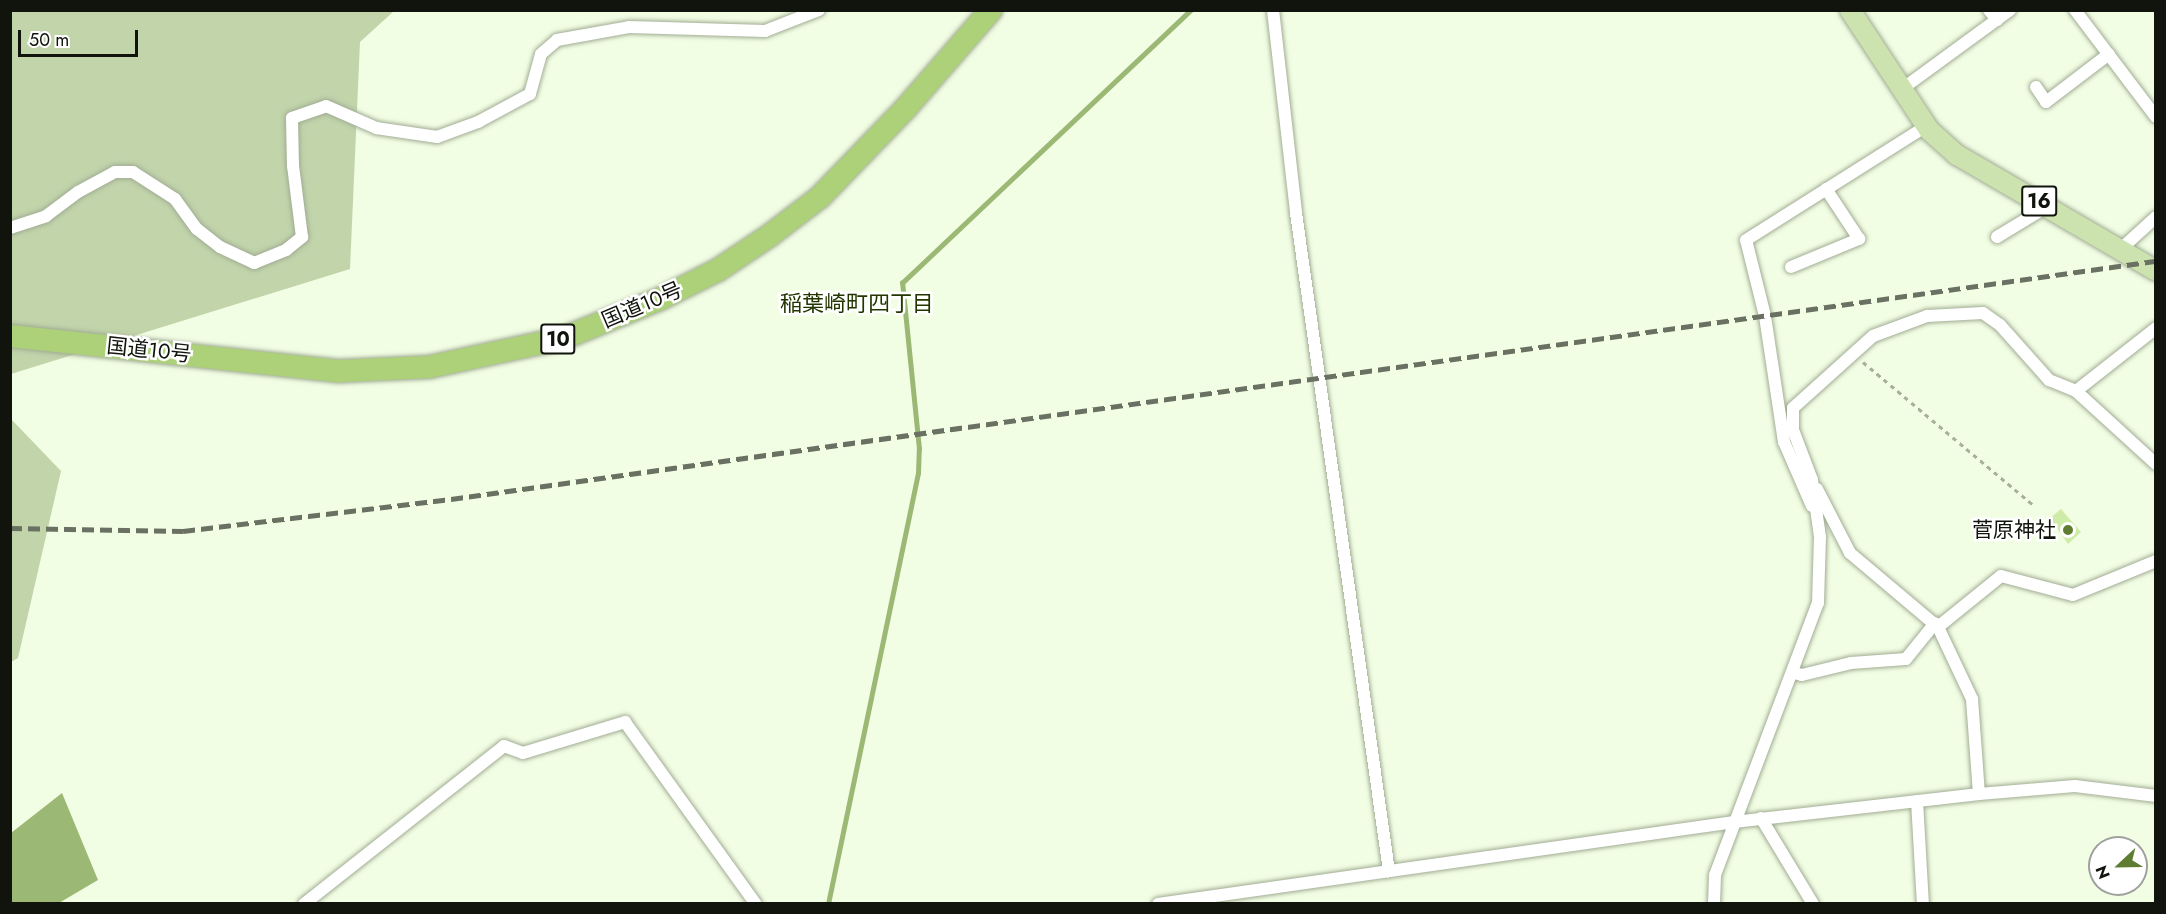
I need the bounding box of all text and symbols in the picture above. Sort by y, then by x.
scale bar [21,18,141,56]
text: 50 m [29,27,69,53]
road number: 16 [2021,184,2057,218]
street label: 国道10号 [598,277,686,333]
district label: 稲葉崎町四丁目 [780,291,934,317]
road number: 10 [540,322,576,356]
street label: 国道10号 [105,333,193,367]
place label: 菅原神社 [1972,517,2056,543]
marker: 菅原神社 [2061,523,2075,537]
north arrow [2088,836,2148,896]
text: N [2090,862,2116,882]

